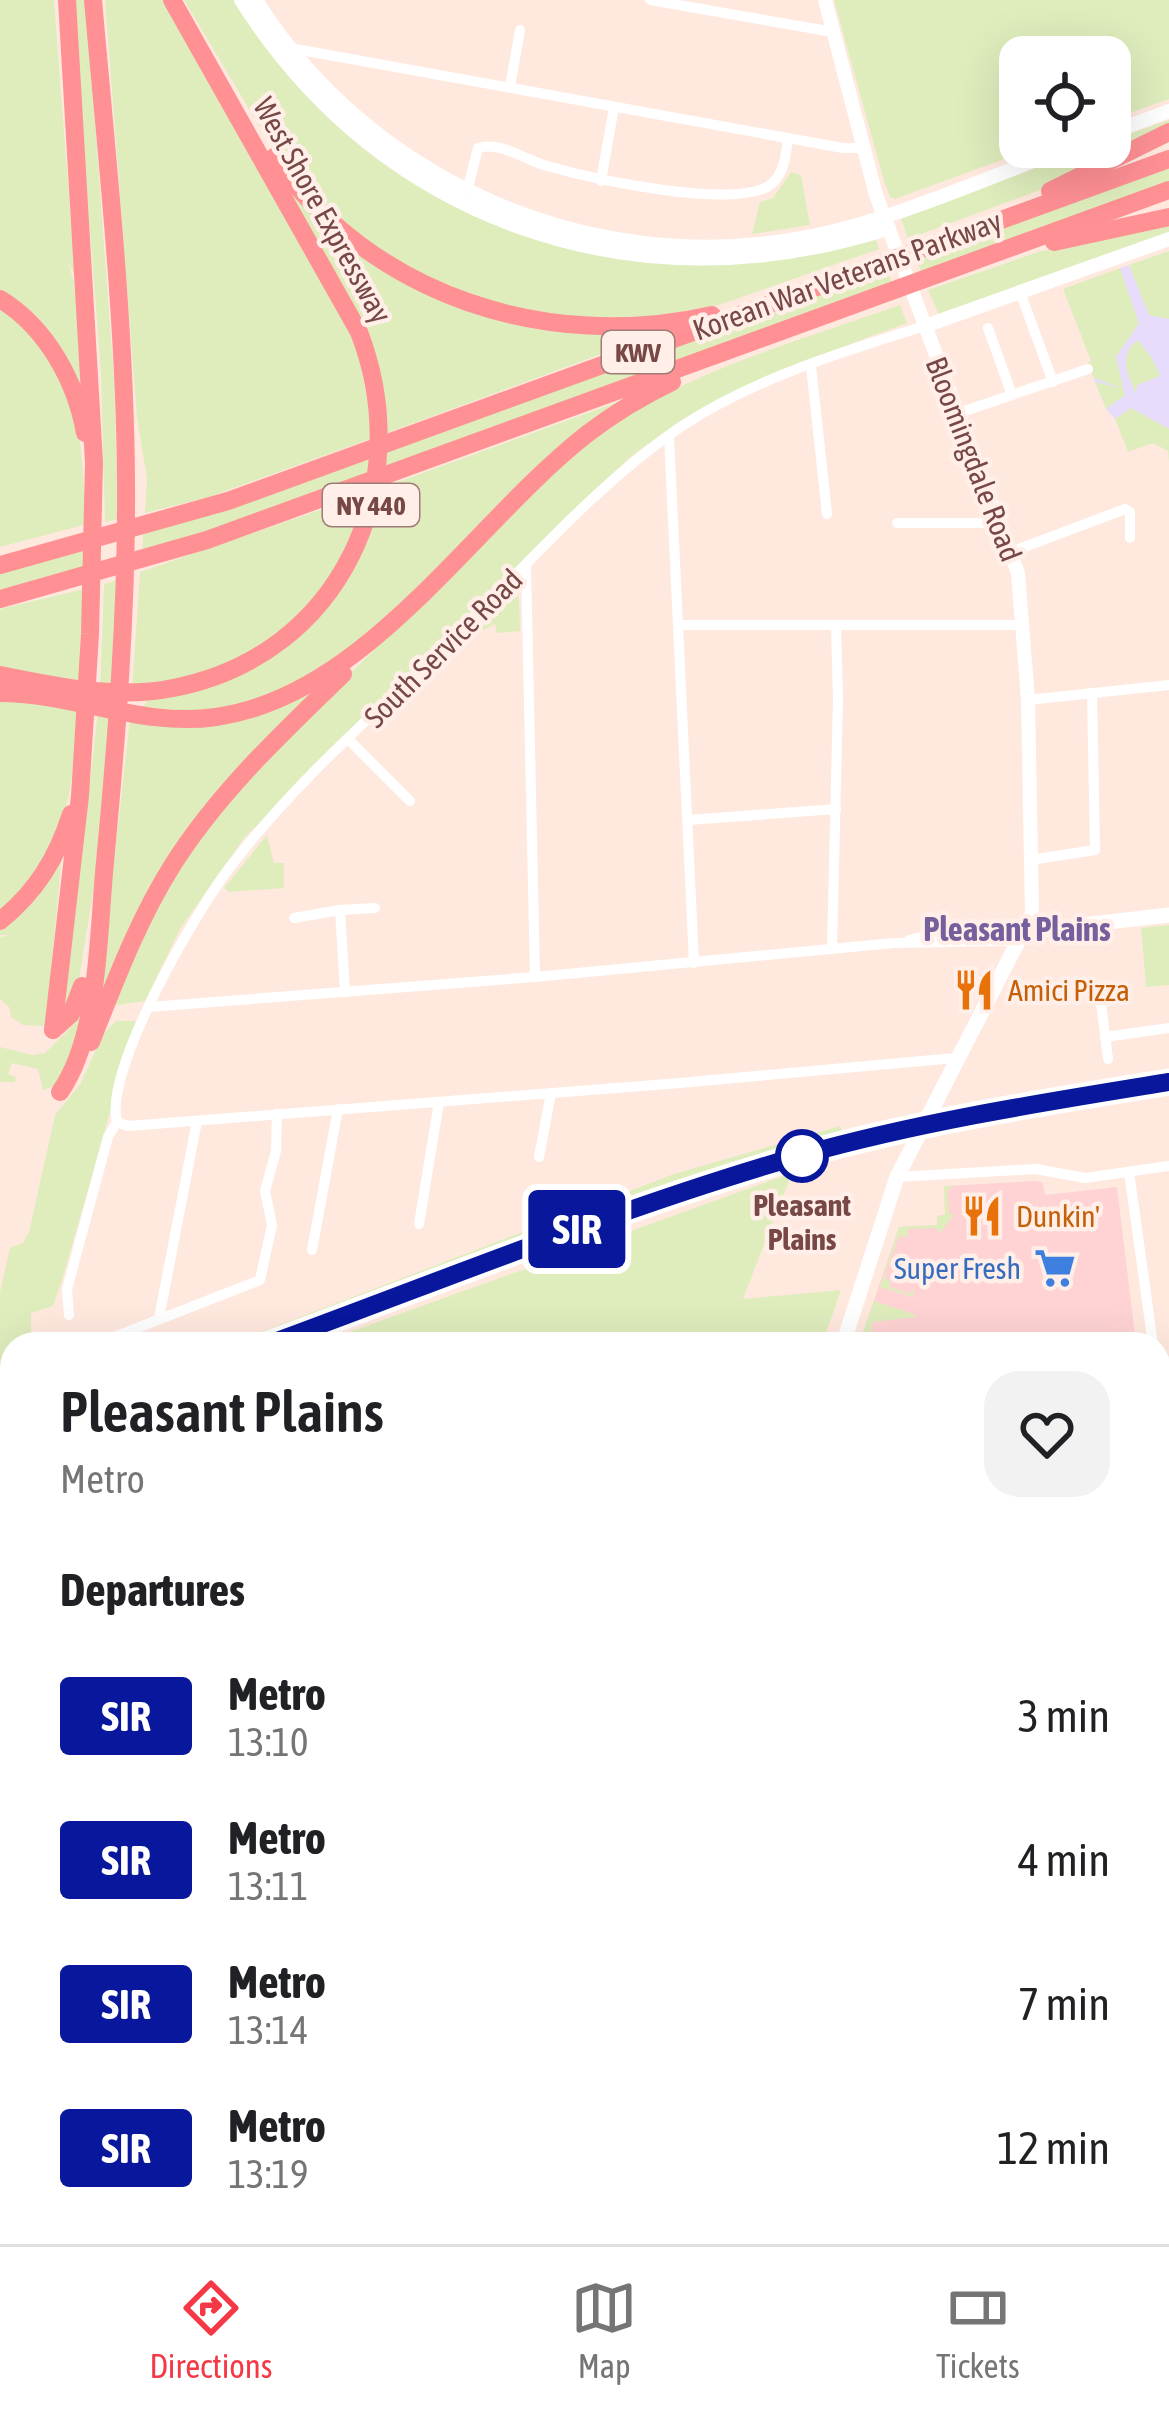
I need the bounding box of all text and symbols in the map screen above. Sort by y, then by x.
map controls [999,36,1131,168]
button: locate [999,36,1131,168]
street label: West Shore Expressway [247,91,399,329]
street label: Korean War Veterans Parkway [688,203,1006,347]
road number: KWV [602,331,674,373]
street label: Bloomingdale Road [919,352,1029,566]
road number: NY 440 [323,484,419,526]
street label: South Service Road [357,562,529,734]
district label: Pleasant Plains [923,910,1111,948]
restaurant icon: Amici Pizza [951,967,997,1013]
place label: Amici Pizza [1008,973,1130,1007]
marker: Pleasant Plains [777,1131,827,1181]
place label: Pleasant Plains [753,1188,851,1256]
line badge: SIR [508,1190,646,1268]
restaurant icon: Dunkin' [959,1193,1005,1239]
place label: Dunkin' [1016,1199,1100,1233]
text: SIR [552,1205,602,1253]
supermarket icon: Super Fresh [1032,1245,1078,1291]
place label: Super Fresh [894,1251,1021,1285]
button: heart [984,1371,1110,1497]
text: Pleasant Plains [60,1379,384,1444]
text: Metro [60,1457,145,1501]
text: Departures [60,1564,245,1616]
text: Metro [228,1668,326,1720]
text: 3 min [1018,1690,1110,1742]
text: SIR [101,1692,151,1740]
text: 13:10 [228,1720,308,1764]
text: Metro [228,1812,326,1864]
text: 4 min [1018,1834,1110,1886]
text: SIR [101,1836,151,1884]
text: 13:11 [228,1864,308,1908]
text: Metro [228,1956,326,2008]
text: 7 min [1018,1978,1110,2030]
text: SIR [101,1980,151,2028]
text: 13:14 [228,2008,308,2052]
text: Metro [228,2100,326,2152]
text: 12 min [997,2122,1110,2174]
text: SIR [101,2124,151,2172]
text: 13:19 [228,2152,308,2196]
tab: Directions [149,2275,272,2385]
tab: Map [571,2275,637,2385]
tab: Tickets [936,2275,1020,2385]

